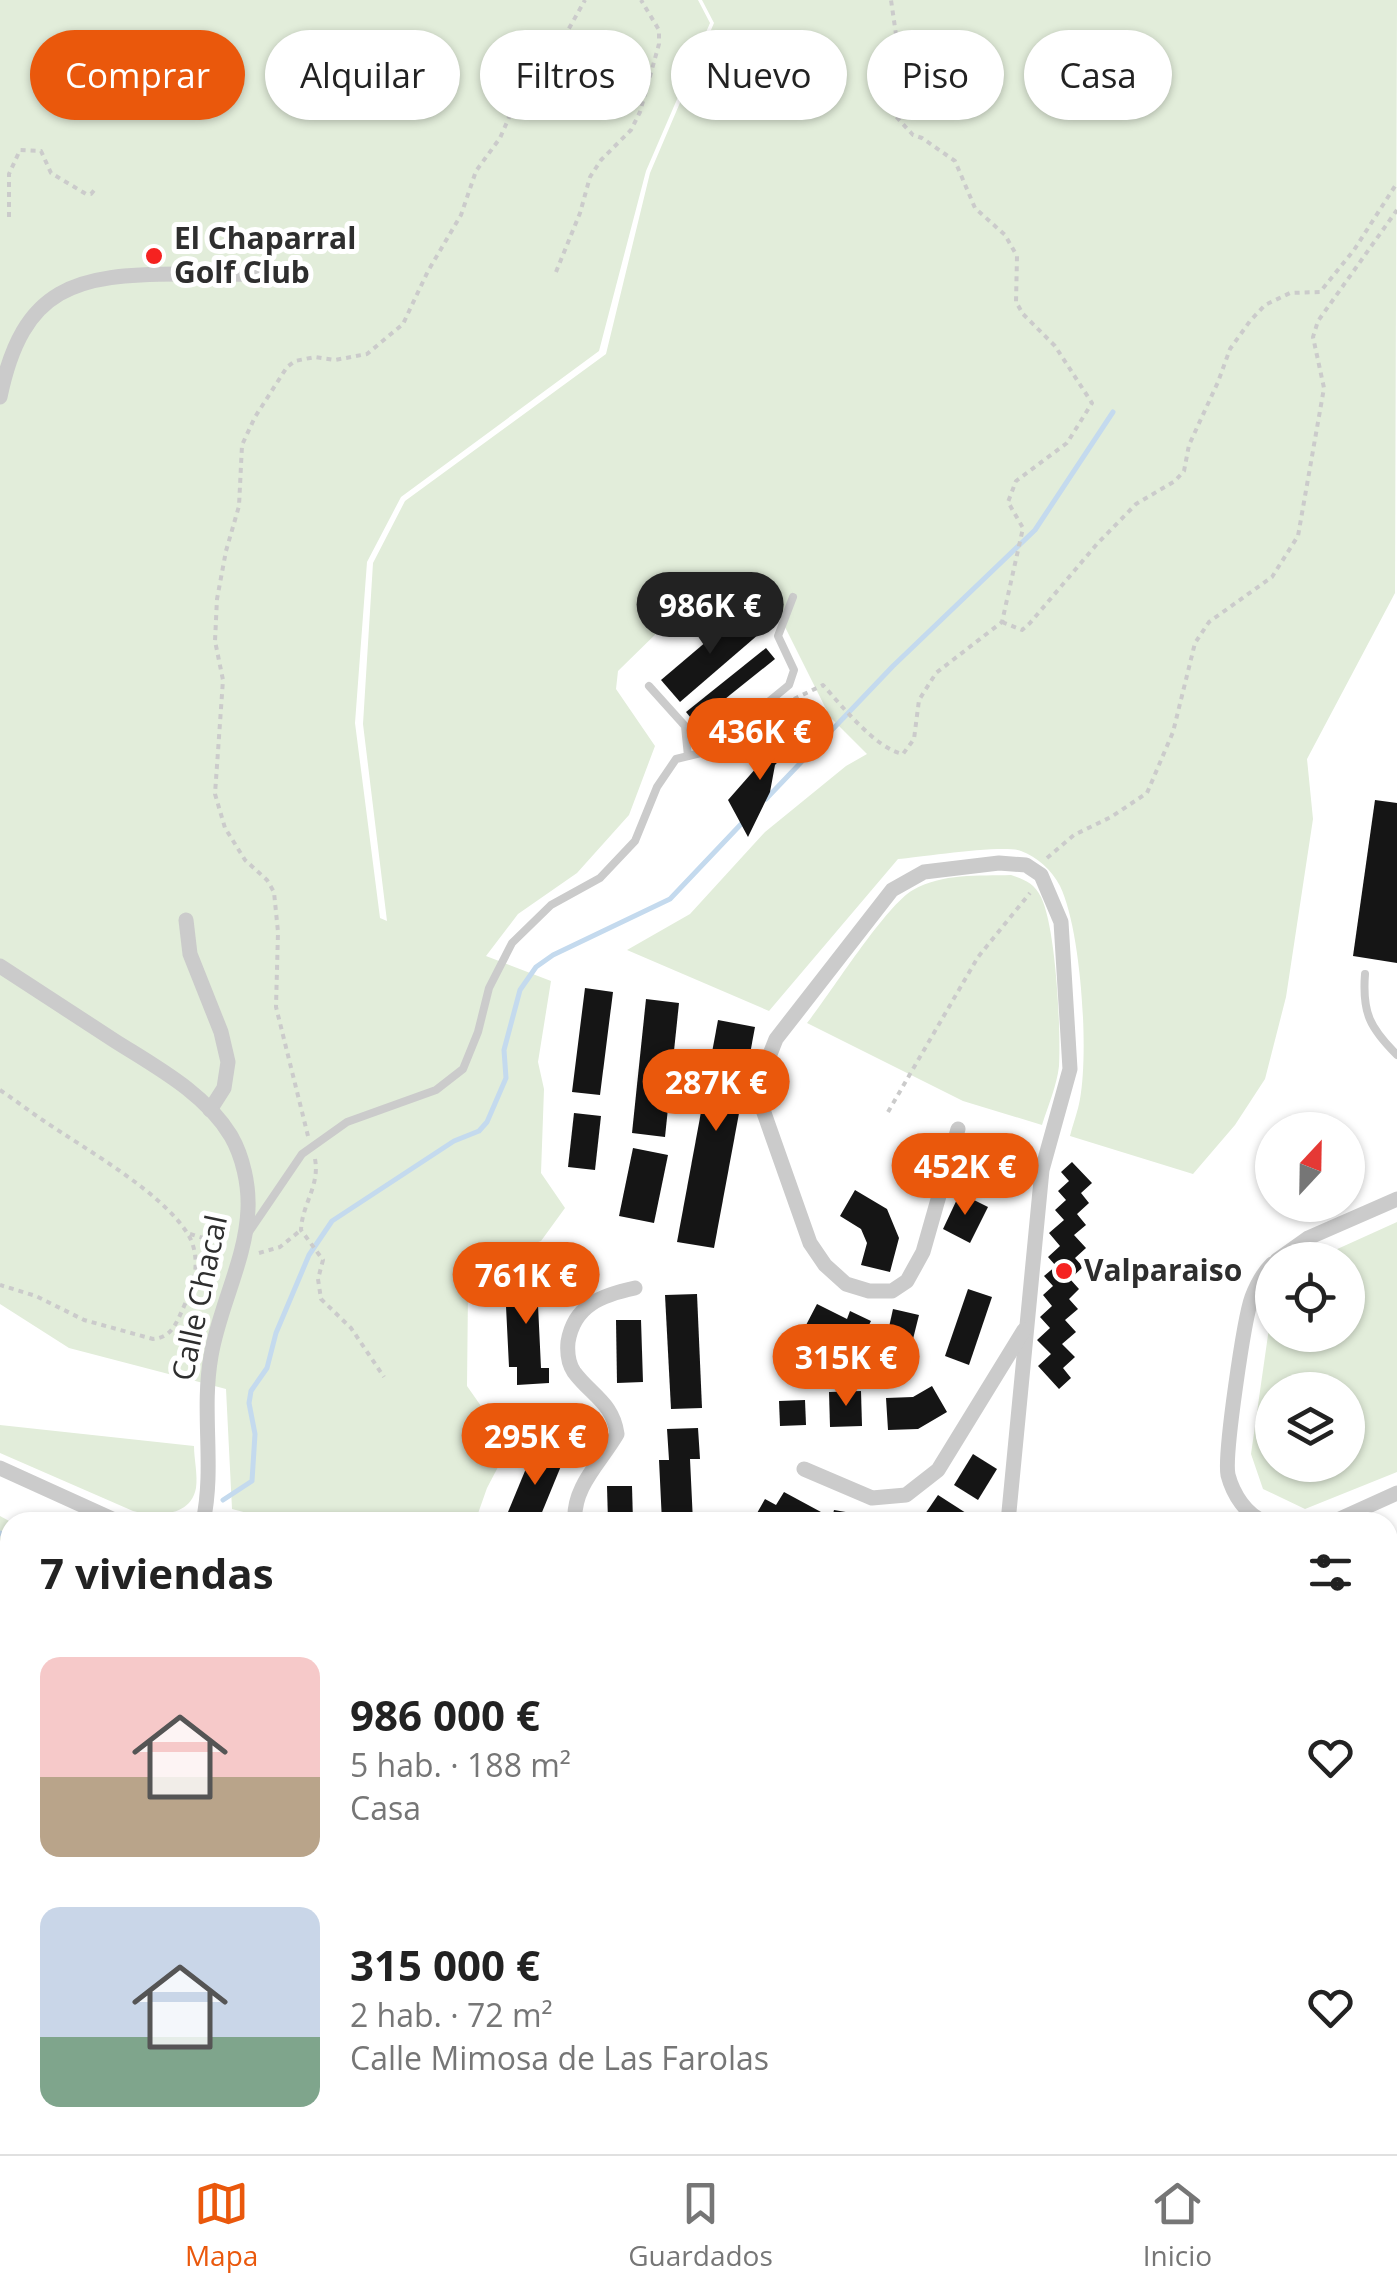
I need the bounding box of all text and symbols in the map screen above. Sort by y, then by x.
chip: Comprar [30,30,245,120]
chip: Alquilar [265,30,460,120]
chip: Filtros [480,30,651,120]
chip: Nuevo [671,30,847,120]
chip: Piso [867,30,1004,120]
chip: Casa [1024,30,1172,120]
place label: El Chaparral Golf Club [174,217,356,292]
marker: El Chaparral Golf Club [143,245,165,267]
pin: 986K € [629,572,791,657]
text: 986K € [659,583,761,626]
pin: 436K € [679,698,841,783]
text: 436K € [709,709,811,752]
pin: 287K € [635,1049,797,1134]
text: 287K € [665,1060,767,1103]
north arrow [1255,1112,1365,1222]
map controls [1255,1112,1365,1482]
pin: 452K € [884,1133,1046,1218]
text: 452K € [914,1144,1016,1187]
street label: Calle Chacal [161,1211,236,1384]
pin: 761K € [445,1242,607,1327]
button: locate [1255,1242,1365,1352]
place label: Valparaiso [1084,1249,1242,1290]
text: 761K € [475,1253,577,1296]
marker: Valparaiso [1053,1260,1075,1282]
pin: 315K € [765,1324,927,1409]
text: 315K € [795,1335,897,1378]
button: layers [1255,1372,1365,1482]
pin: 295K € [454,1403,616,1488]
text: 295K € [484,1414,586,1457]
text: 7 viviendas [40,1544,274,1601]
icon: filters [1303,1545,1358,1600]
text: 986 000 € [350,1686,540,1743]
icon: home [120,1697,240,1817]
icon: heart [1303,1730,1358,1785]
text: 5 hab. · 188 m² [350,1743,571,1786]
text: Casa [350,1786,421,1829]
text: 315 000 € [350,1936,540,1993]
icon: home [120,1947,240,2067]
icon: heart [1303,1980,1358,2035]
text: 2 hab. · 72 m² [350,1993,553,2036]
text: Calle Mimosa de Las Farolas [350,2036,769,2079]
tab: Mapa [185,2176,258,2274]
tab: Guardados [628,2176,773,2274]
tab: Inicio [1143,2176,1212,2274]

